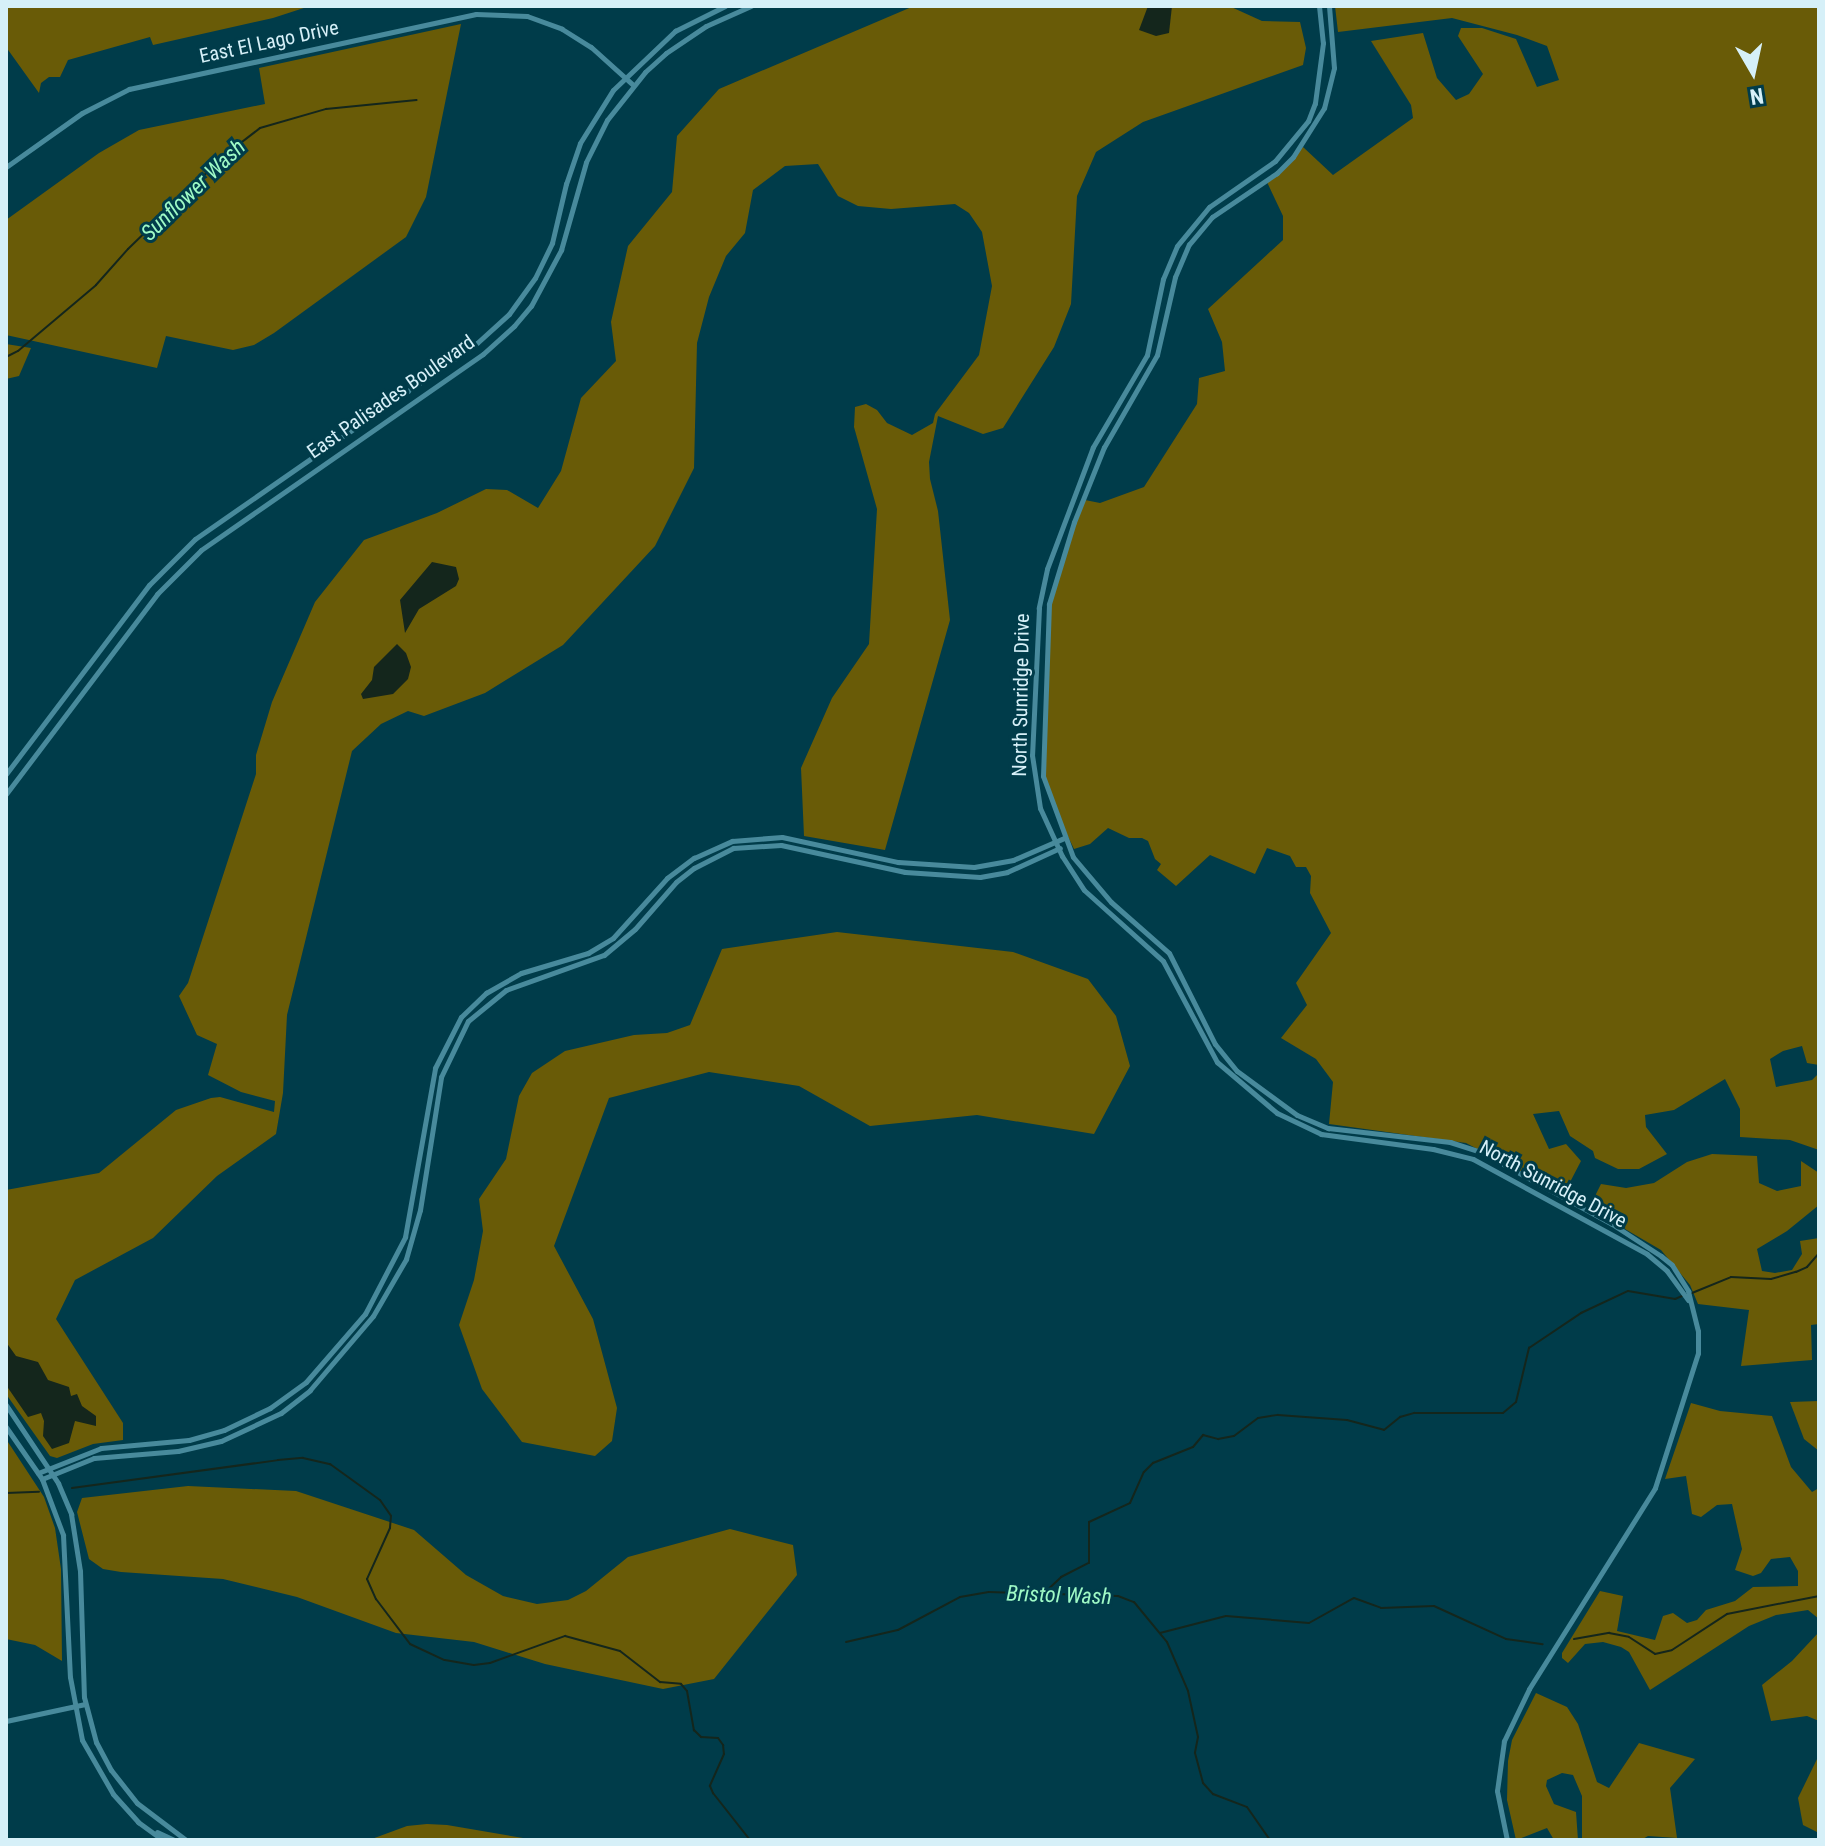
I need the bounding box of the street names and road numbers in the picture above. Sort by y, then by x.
street label: East El Lago Drive [197,16,341,68]
street label: East Palisades Boulevard [303,330,479,464]
street label: North Sunridge Drive [1008,613,1034,777]
street label: North Sunridge Drive [1475,1135,1631,1233]

